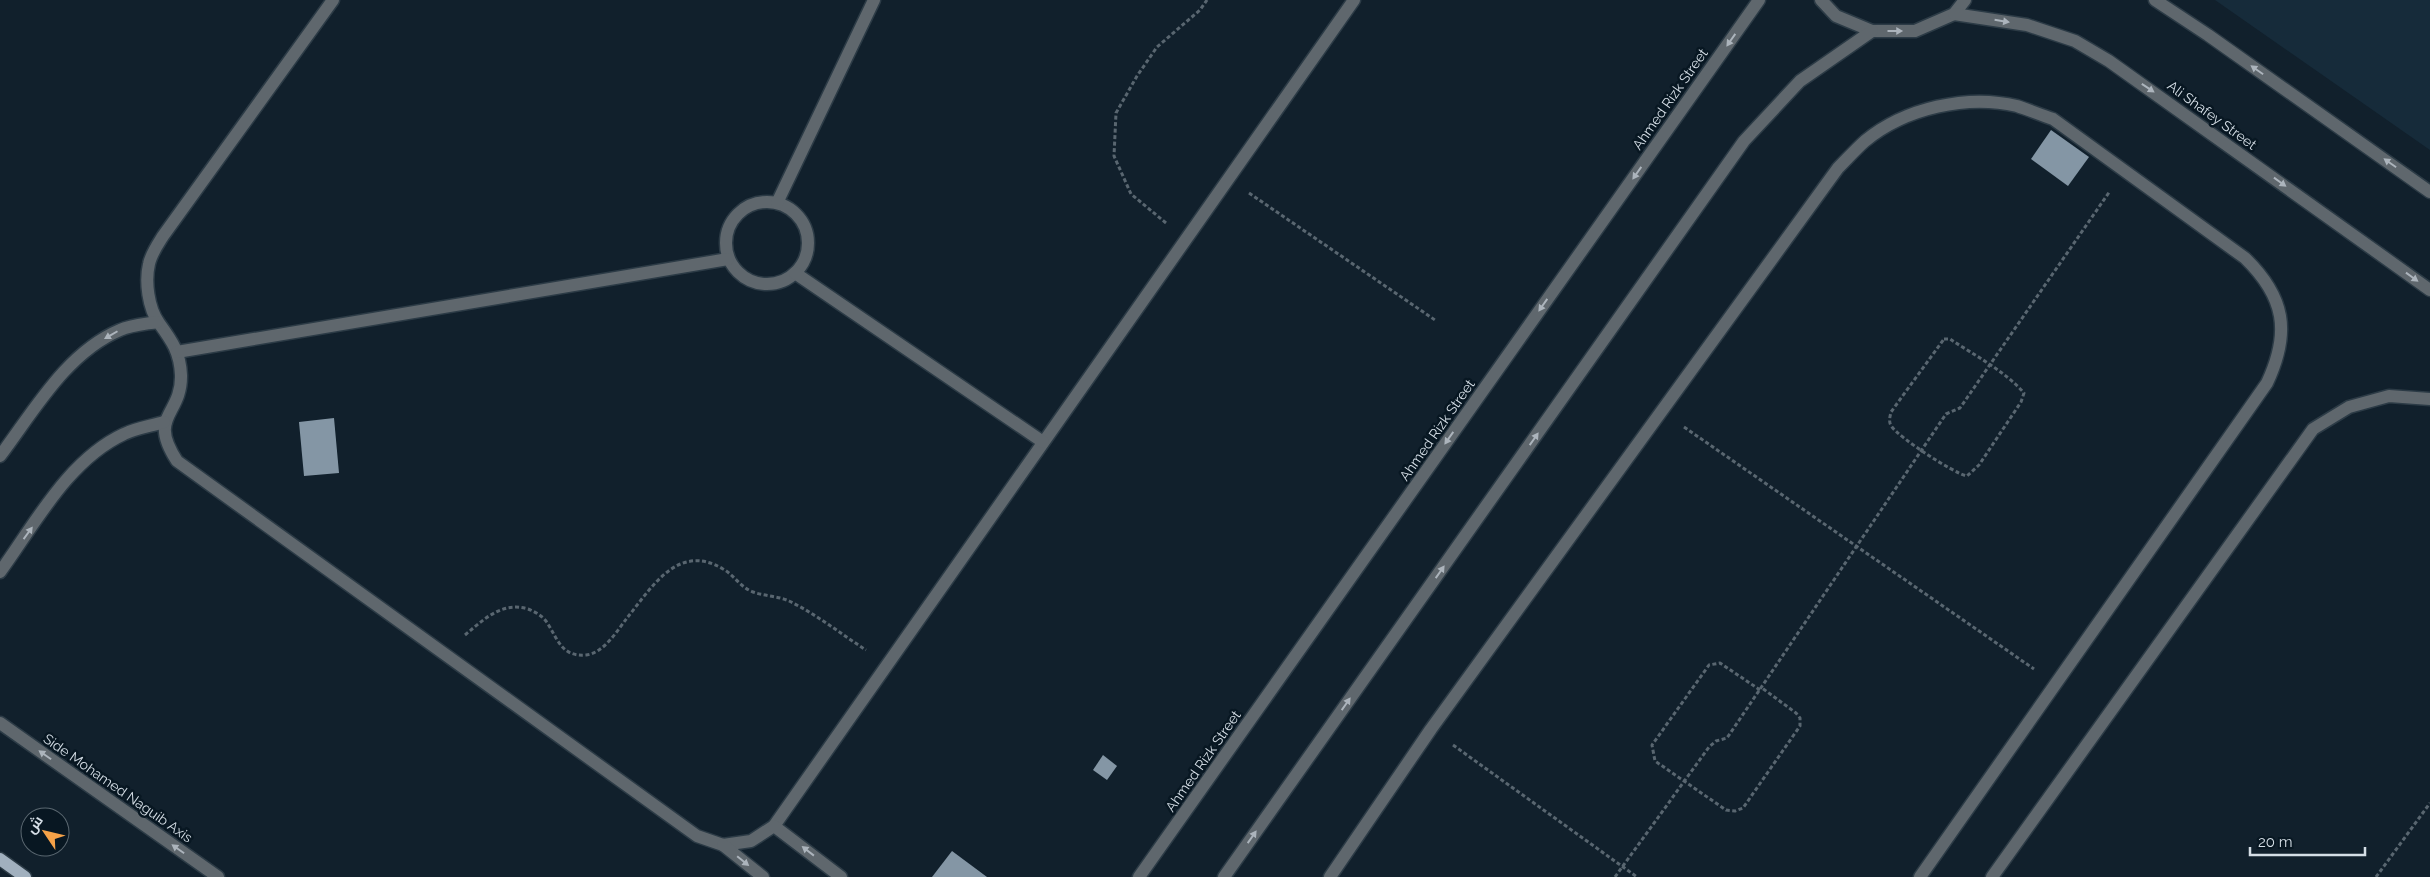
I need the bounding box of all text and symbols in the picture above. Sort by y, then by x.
one-way arrow [1994,18,2010,26]
one-way arrow [1887,27,1903,35]
one-way arrow [1725,33,1736,46]
street label: Ahmed Rizk Street [1629,45,1711,153]
one-way arrow [2251,65,2264,75]
street label: Ali Shafey Street [2164,77,2260,153]
one-way arrow [2141,83,2154,93]
one-way arrow [2384,158,2397,169]
one-way arrow [1632,166,1642,179]
one-way arrow [2273,177,2287,187]
one-way arrow [2405,272,2419,282]
one-way arrow [1538,298,1548,312]
one-way arrow [105,330,118,339]
street label: Ahmed Rizk Street [1396,376,1478,484]
one-way arrow [1444,431,1454,445]
one-way arrow [1529,432,1539,446]
one-way arrow [23,526,33,540]
one-way arrow [1435,565,1445,579]
one-way arrow [1341,698,1351,711]
street label: Ahmed Rizk Street [1162,707,1244,815]
street label: Side Mohamed Naguib Axis [40,730,196,846]
one-way arrow [39,750,52,760]
north arrow [20,807,70,857]
text: ش [23,813,47,837]
scale bar [2250,824,2365,856]
one-way arrow [1247,830,1257,844]
text: 20 m [2258,833,2293,851]
one-way arrow [171,844,185,854]
one-way arrow [802,846,815,857]
one-way arrow [736,855,749,866]

